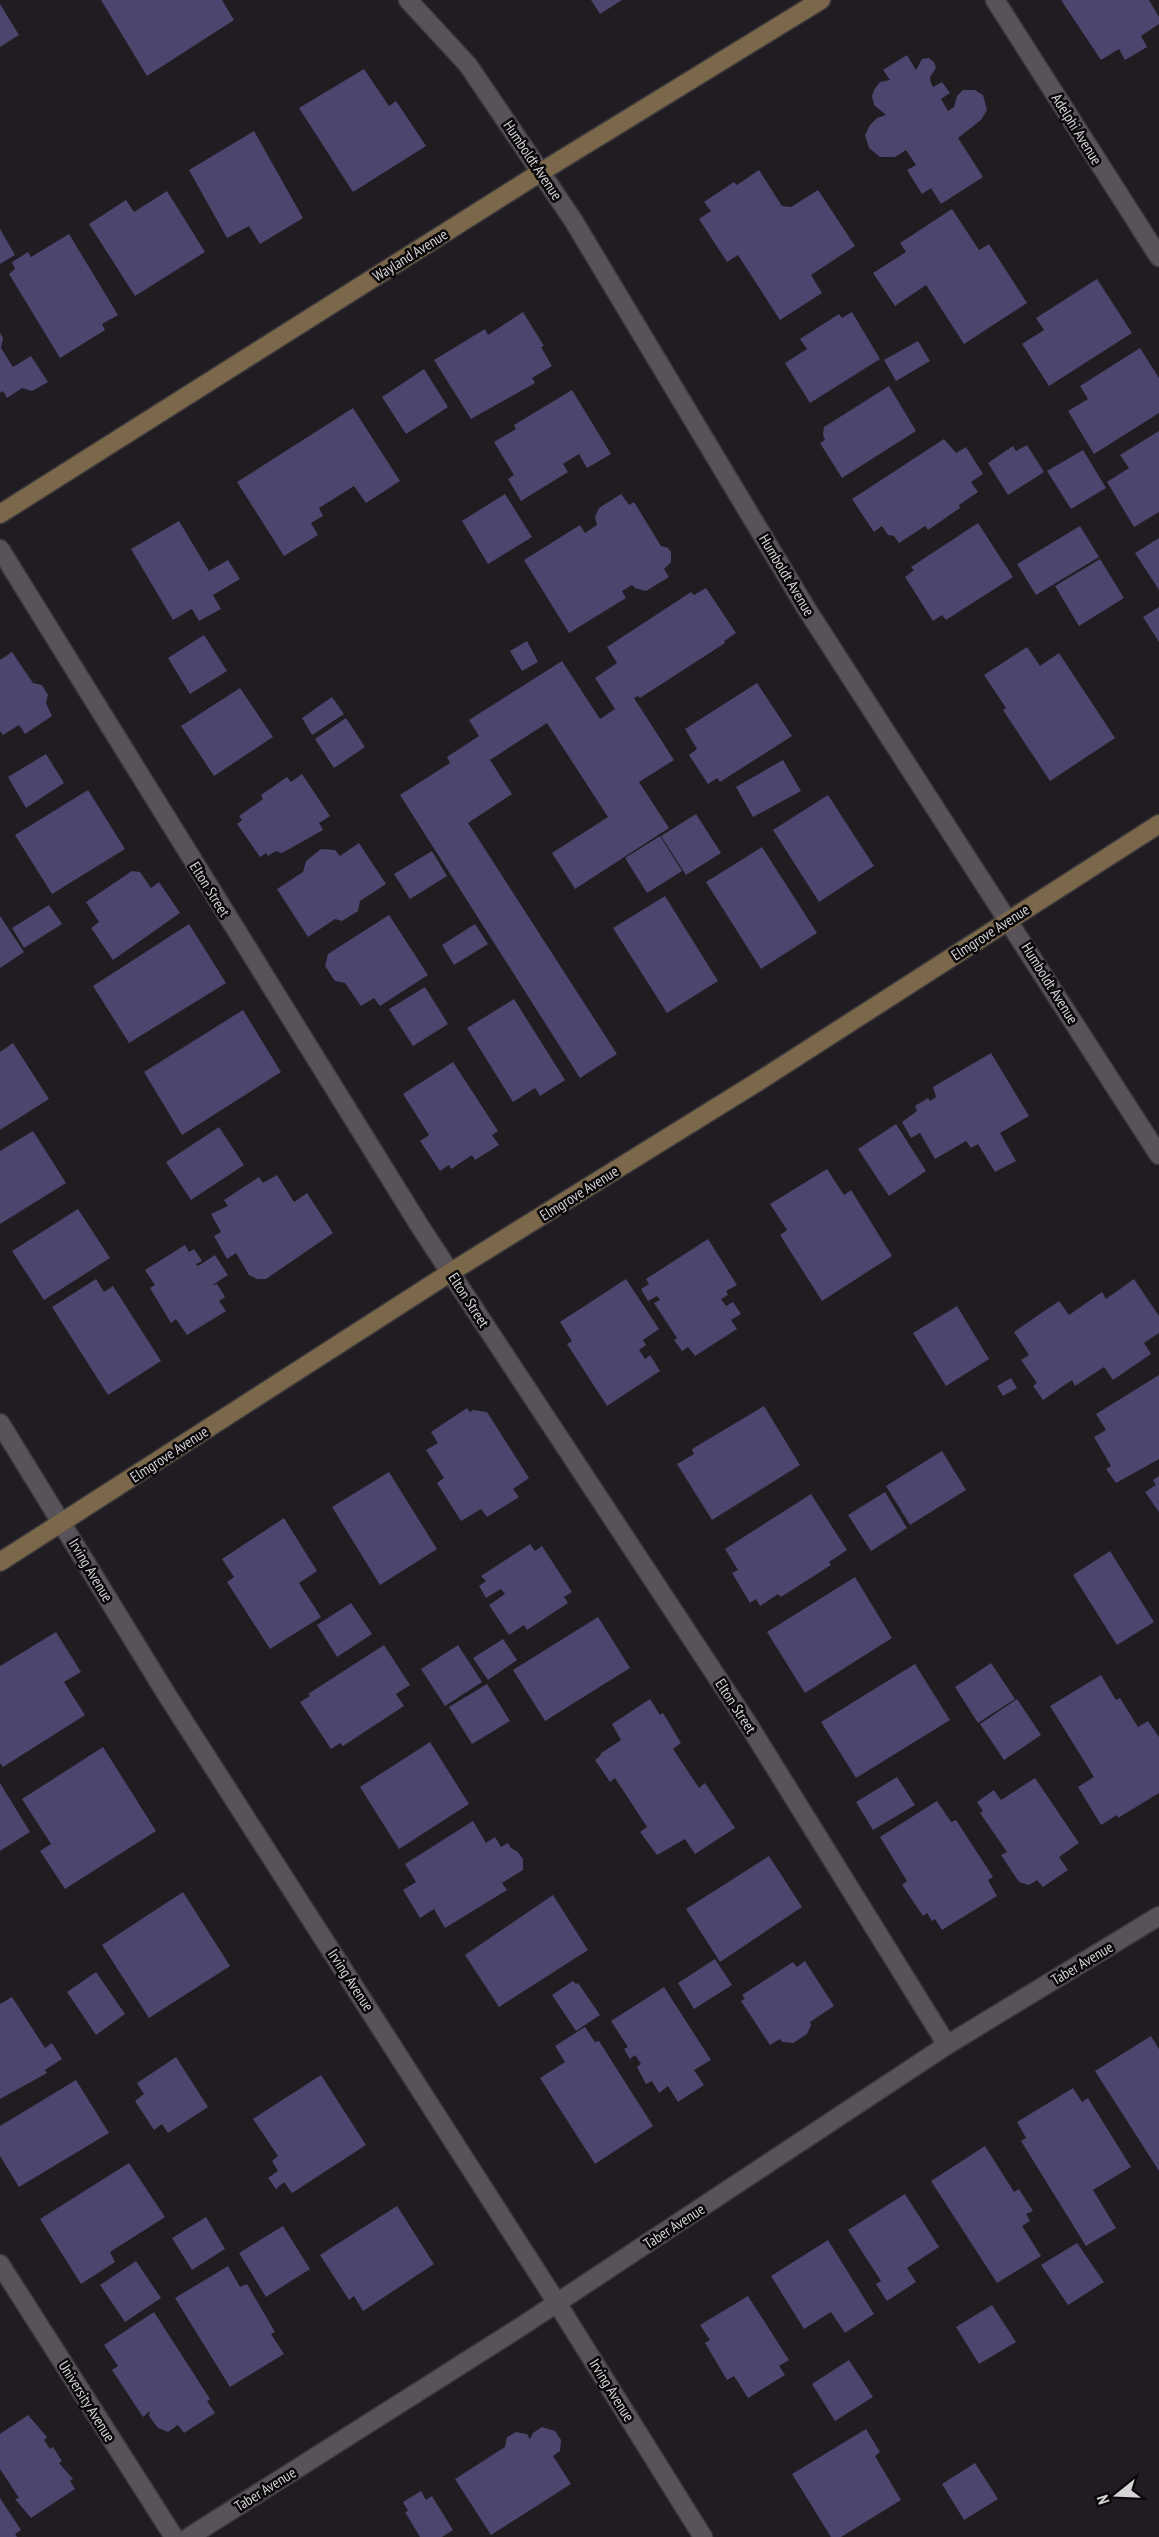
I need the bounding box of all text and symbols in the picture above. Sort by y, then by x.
street label: Adelphi Avenue [1048,90,1106,168]
street label: Humboldt Avenue [499,116,567,204]
street label: Wayland Avenue [369,225,451,285]
street label: Humboldt Avenue [755,531,819,619]
street label: Elton Street [186,858,234,920]
street label: Elmgrove Avenue [947,900,1033,964]
street label: Humboldt Avenue [1018,939,1082,1027]
street label: Elmgrove Avenue [536,1161,622,1225]
street label: Elton Street [444,1269,494,1331]
street label: Elmgrove Avenue [126,1422,212,1486]
street label: Irving Avenue [65,1535,117,1605]
street label: Elton Street [711,1675,761,1737]
street label: Taber Avenue [1048,1937,1116,1989]
street label: Irving Avenue [324,1945,378,2015]
street label: Taber Avenue [640,2199,708,2253]
street label: Irving Avenue [585,2355,639,2425]
street label: University Avenue [55,2357,119,2445]
street label: Taber Avenue [231,2463,299,2515]
north arrow [1087,2465,1147,2525]
text: N [1092,2492,1114,2507]

